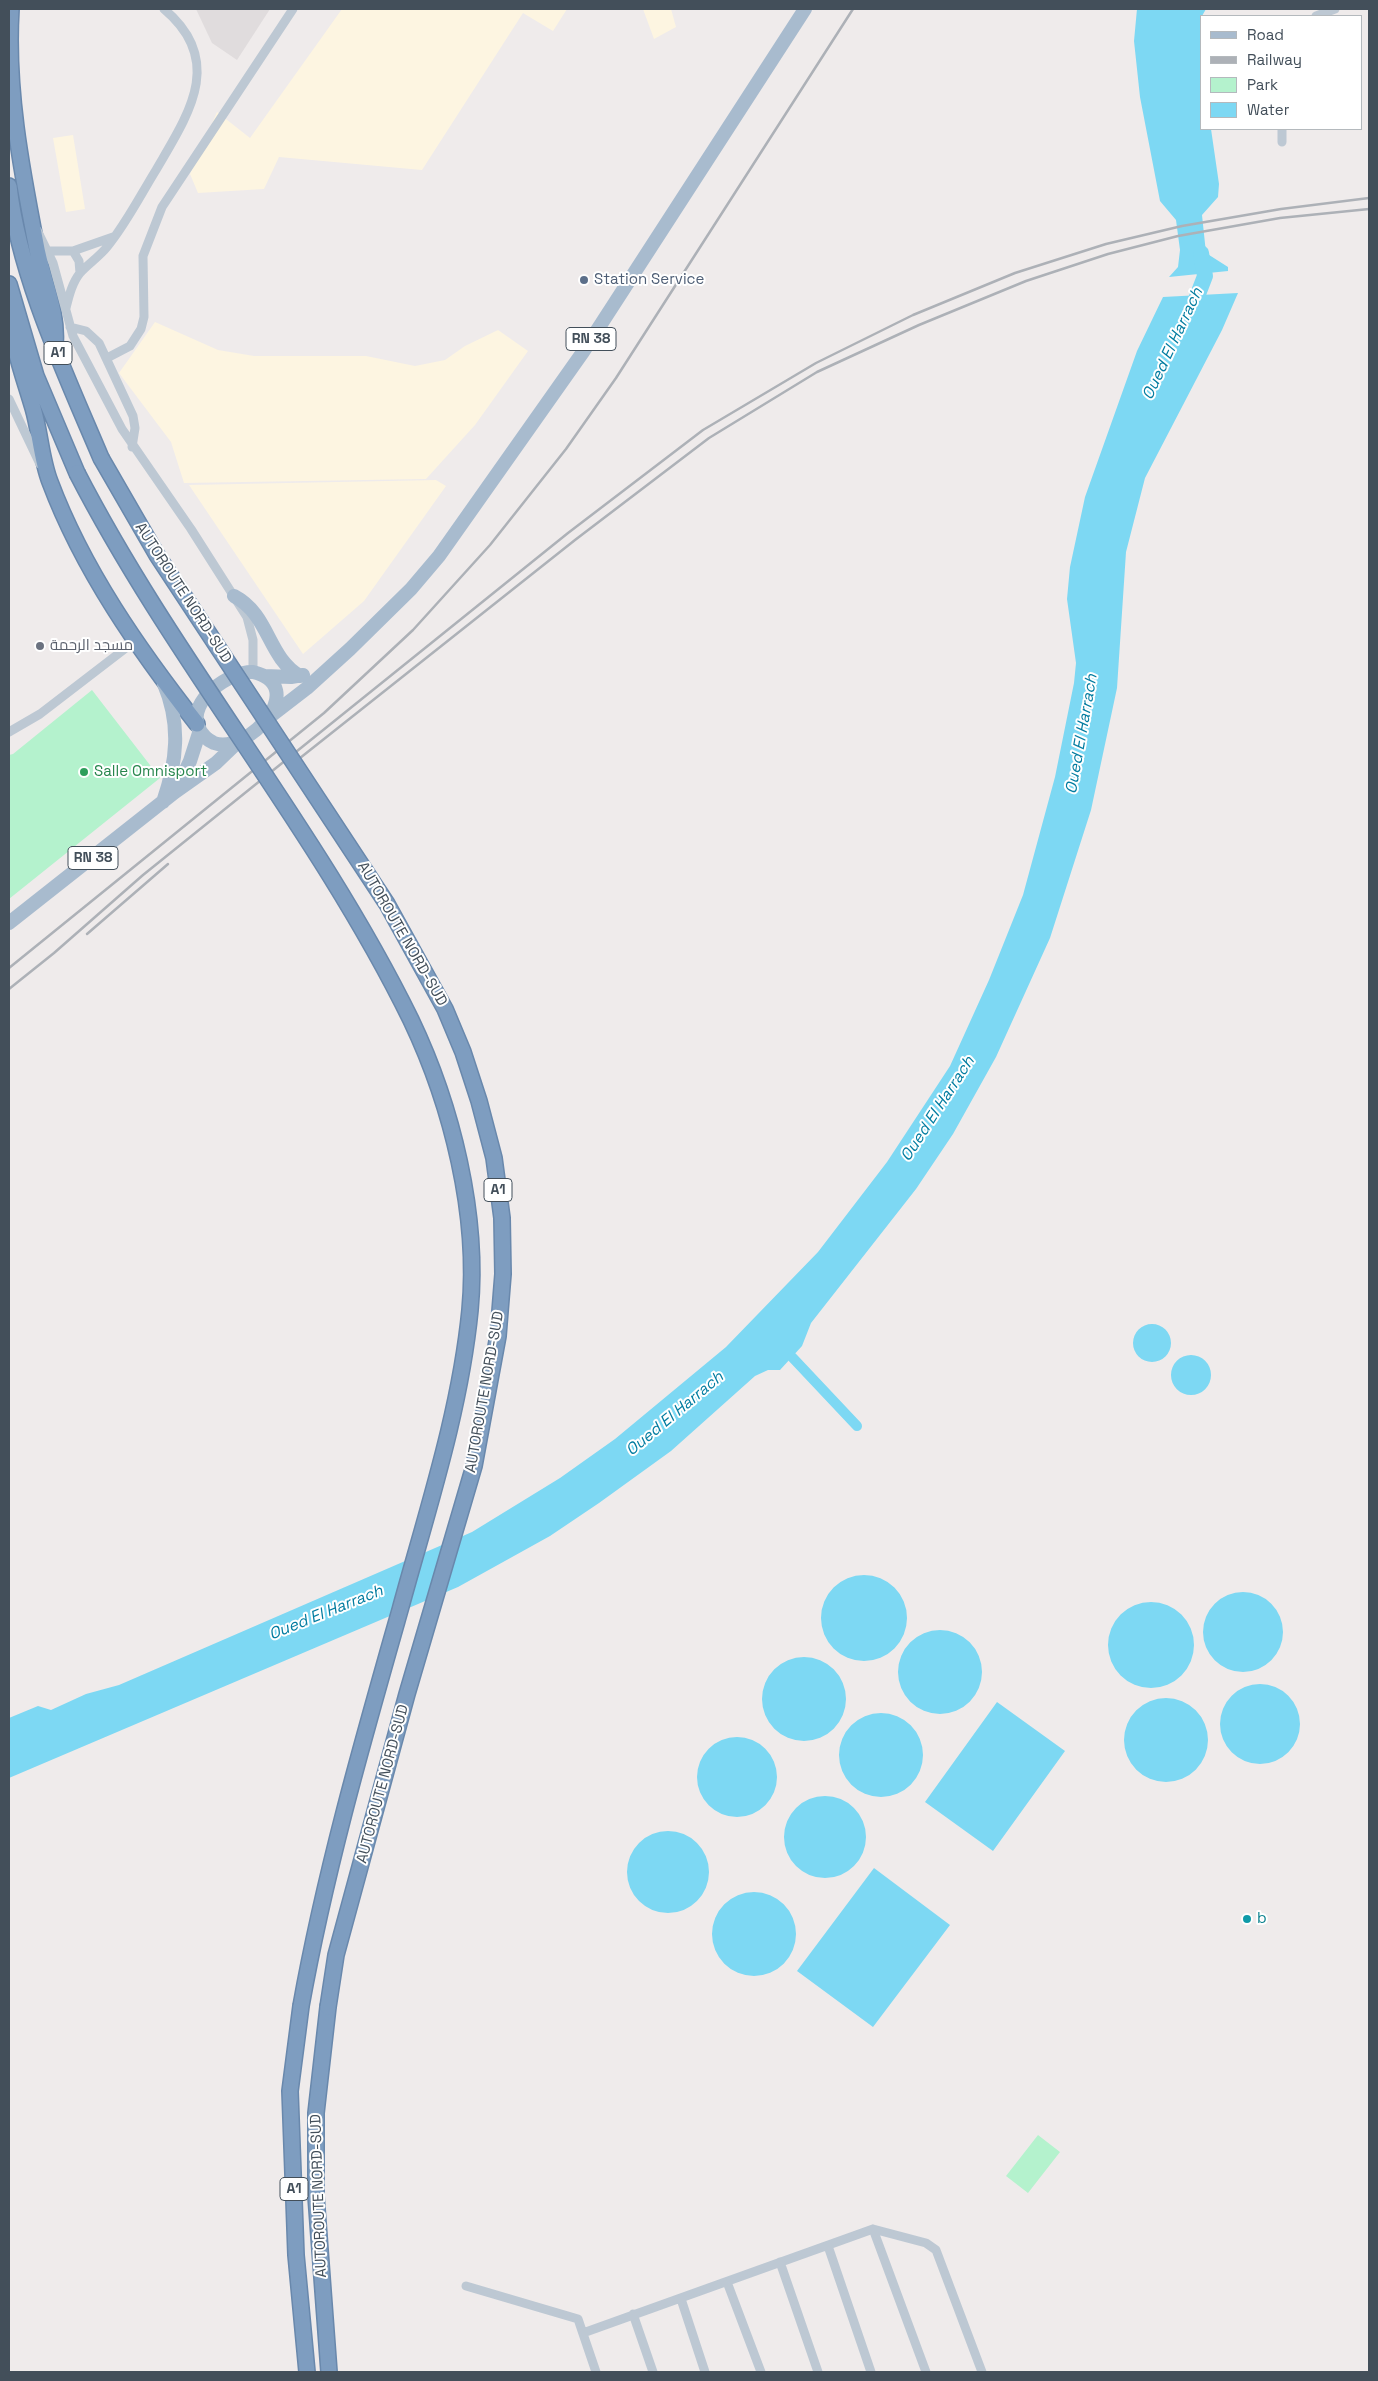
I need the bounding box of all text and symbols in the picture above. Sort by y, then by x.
legend [1200,15,1363,130]
text: Road [1247,25,1284,44]
text: Railway [1247,50,1302,69]
text: Park [1247,75,1278,94]
text: Water [1247,100,1289,119]
place label: Station Service [594,271,704,289]
marker: Station Service [578,274,590,286]
water label: Oued El Harrach [1139,285,1207,403]
road number: RN 38 [566,328,616,350]
road number: A1 [44,342,72,364]
street label: AUTOROUTE NORD-SUD [131,519,235,667]
place label: مسجد الرحمة [50,637,133,655]
marker: مسجد الرحمة [34,640,46,652]
water label: Oued El Harrach [1062,673,1102,795]
place label: Salle Omnisport [94,763,207,781]
marker: Salle Omnisport [78,766,90,778]
road number: RN 38 [68,846,118,870]
street label: AUTOROUTE NORD-SUD [353,859,451,1009]
water label: Oued El Harrach [897,1053,979,1165]
road number: A1 [484,1178,512,1202]
street label: AUTOROUTE NORD-SUD [462,1310,508,1474]
water label: Oued El Harrach [622,1368,728,1460]
water label: Oued El Harrach [266,1581,386,1645]
street label: AUTOROUTE NORD-SUD [353,1703,413,1865]
place label: b [1257,1910,1267,1928]
marker: b [1241,1913,1253,1925]
street label: AUTOROUTE NORD-SUD [307,2114,331,2278]
road number: A1 [280,2178,308,2200]

